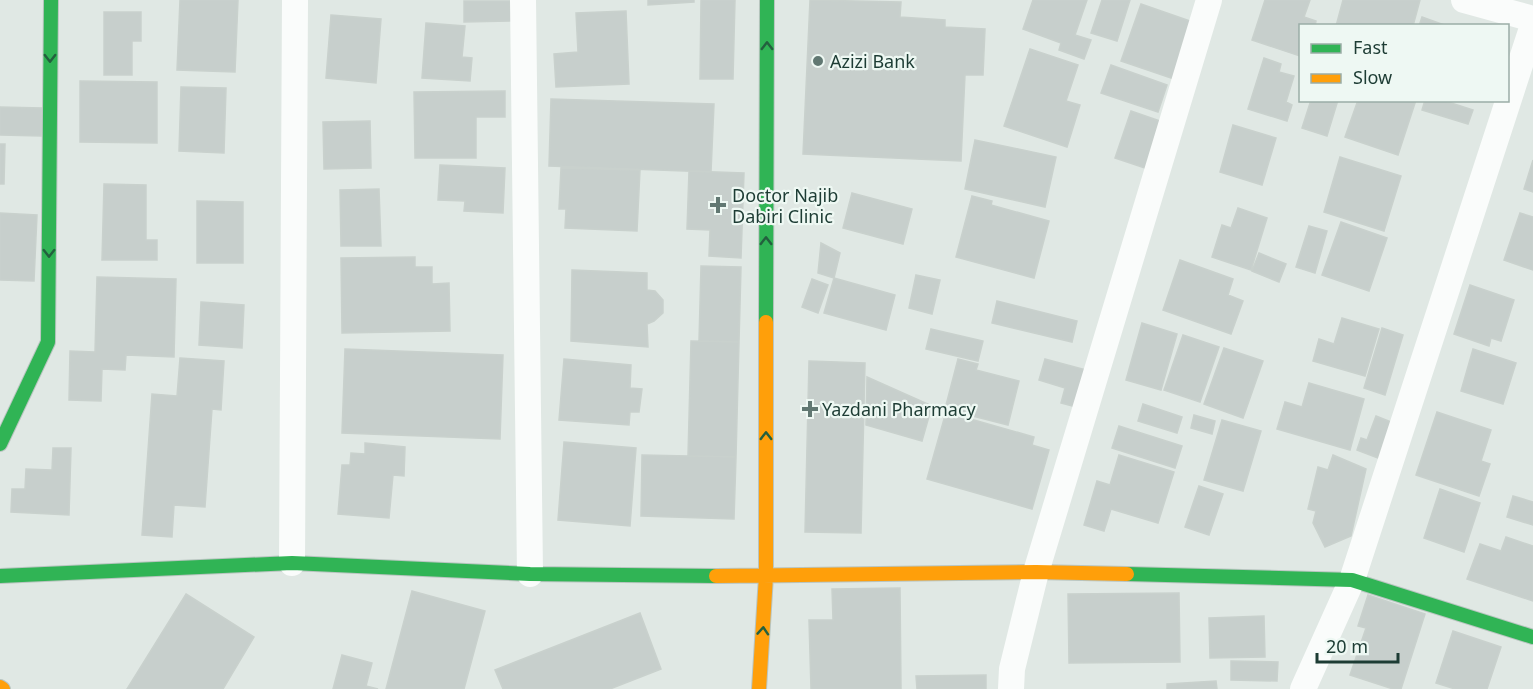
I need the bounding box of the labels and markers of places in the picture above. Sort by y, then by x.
place label: Azizi Bank [830,49,915,73]
marker: Azizi Bank [811,54,825,68]
place label: Doctor Najib Dabiri Clinic [732,183,838,228]
marker: Doctor Najib Dabiri Clinic [709,196,727,214]
place label: Yazdani Pharmacy [822,397,977,421]
marker: Yazdani Pharmacy [803,402,817,416]

